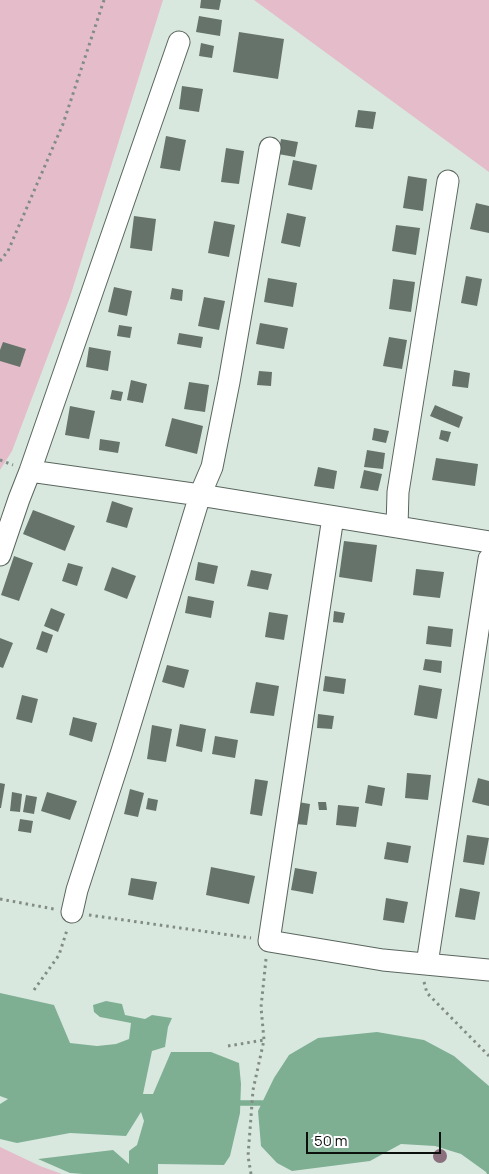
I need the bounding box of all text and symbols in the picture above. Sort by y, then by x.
scale bar [309,1122,444,1154]
text: 50 m [314,1130,348,1151]

